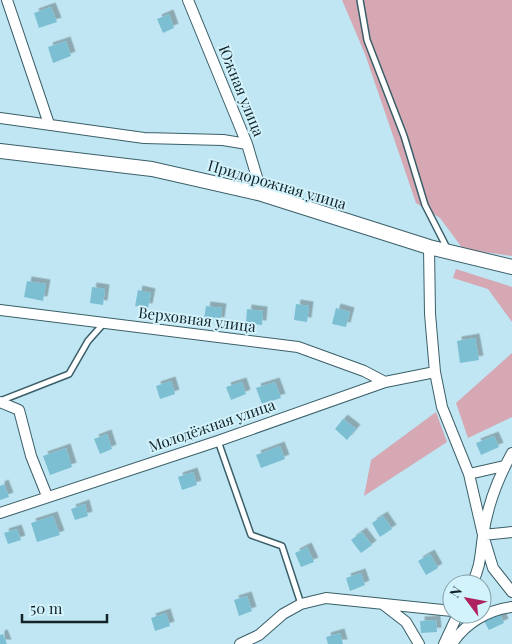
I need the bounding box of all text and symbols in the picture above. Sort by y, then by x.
street label: Южная улица [215,42,269,140]
street label: Придорожная улица [206,155,349,214]
street label: Верховная улица [137,302,258,336]
street label: Молодёжная улица [146,394,278,456]
north arrow [442,574,492,624]
text: N [445,583,466,601]
scale bar [22,592,108,624]
text: 50 m [30,598,63,618]

